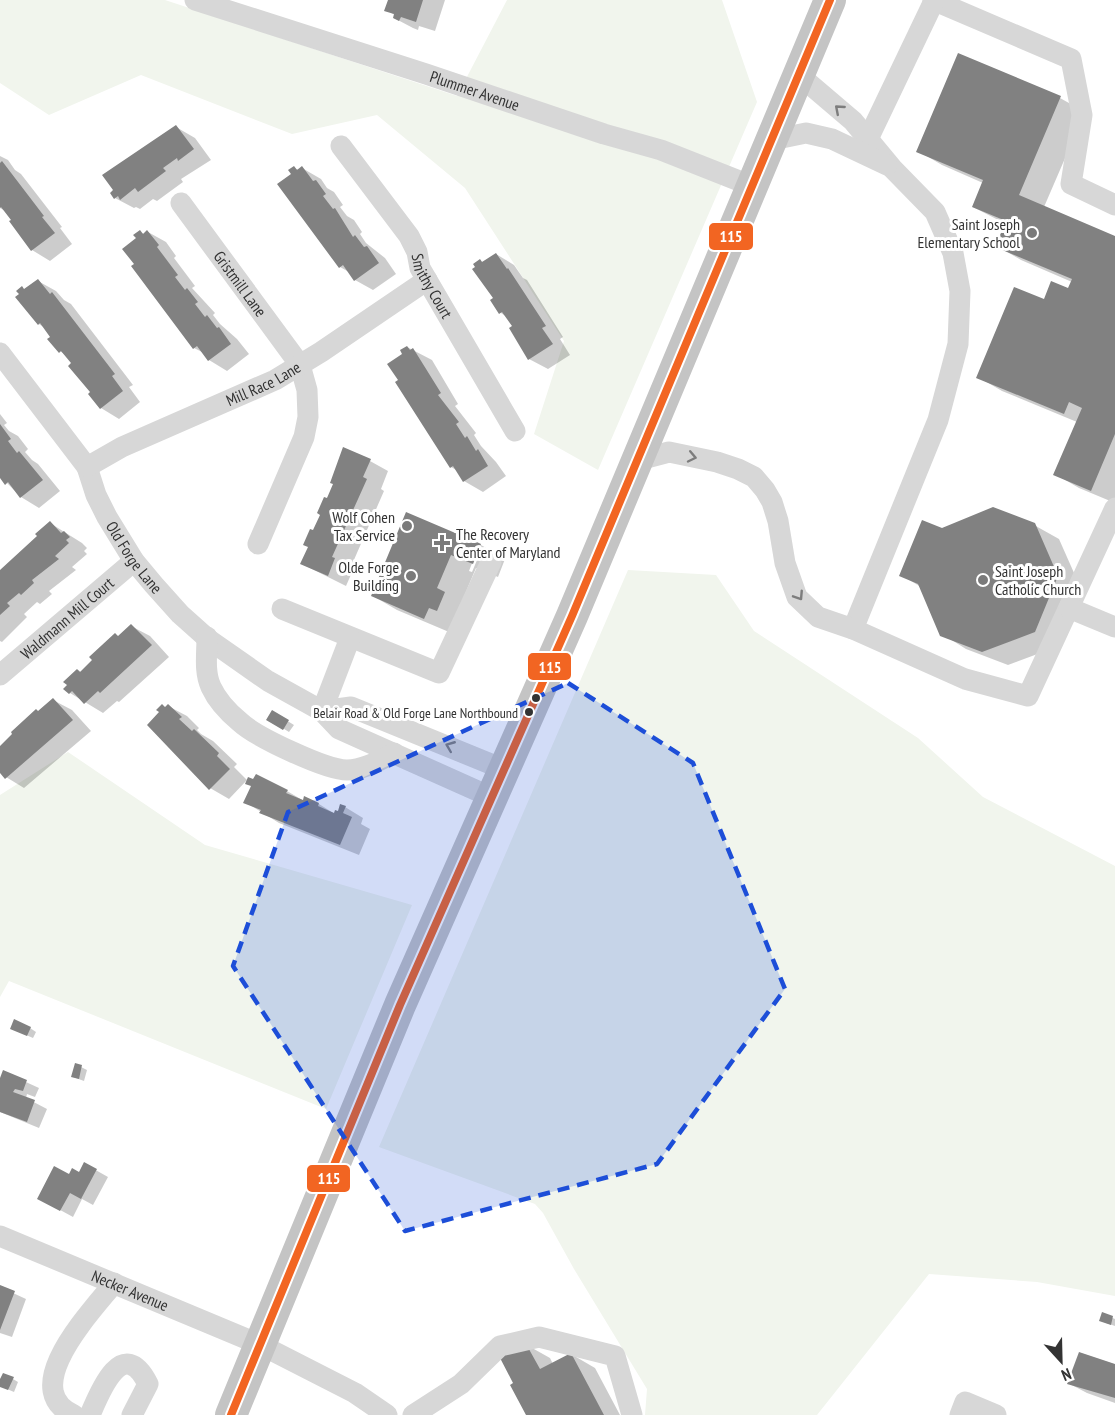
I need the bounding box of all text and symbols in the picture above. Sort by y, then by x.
street label: Plummer Avenue [427,66,522,115]
one-way arrow [835,105,846,116]
place label: Saint Joseph Elementary School [917,214,1020,252]
line badge: 115 [708,222,754,251]
text: 115 [720,226,742,246]
marker: Saint Joseph Elementary School [1025,226,1039,240]
street label: Gristmill Lane [209,247,271,320]
street label: Smithy Court [407,252,457,322]
street label: Mill Race Lane [223,357,304,410]
one-way arrow [686,450,696,463]
place label: Wolf Cohen Tax Service [332,507,395,545]
street label: Old Forge Lane [102,517,167,598]
marker: Wolf Cohen Tax Service [400,519,414,533]
place label: The Recovery Center of Maryland [456,524,561,562]
marker: The Recovery Center of Maryland [433,534,451,552]
place label: Olde Forge Building [338,557,399,595]
place label: Saint Joseph Catholic Church [995,561,1081,599]
marker: Olde Forge Building [404,569,418,583]
street label: Waldmann Mill Court [16,572,118,663]
marker: Saint Joseph Catholic Church [976,573,990,587]
one-way arrow [791,589,802,600]
line badge: 115 [527,652,572,681]
text: 115 [539,657,561,677]
unlabelled marker [530,692,542,704]
place label: Belair Road & Old Forge Lane Northbound [313,704,518,722]
marker: Belair Road & Old Forge Lane Northbound [523,706,535,718]
one-way arrow [445,741,456,753]
line badge: 115 [306,1164,351,1193]
text: 115 [318,1168,340,1188]
street label: Necker Avenue [89,1265,171,1315]
north arrow [1031,1331,1091,1391]
text: N [1059,1364,1074,1386]

